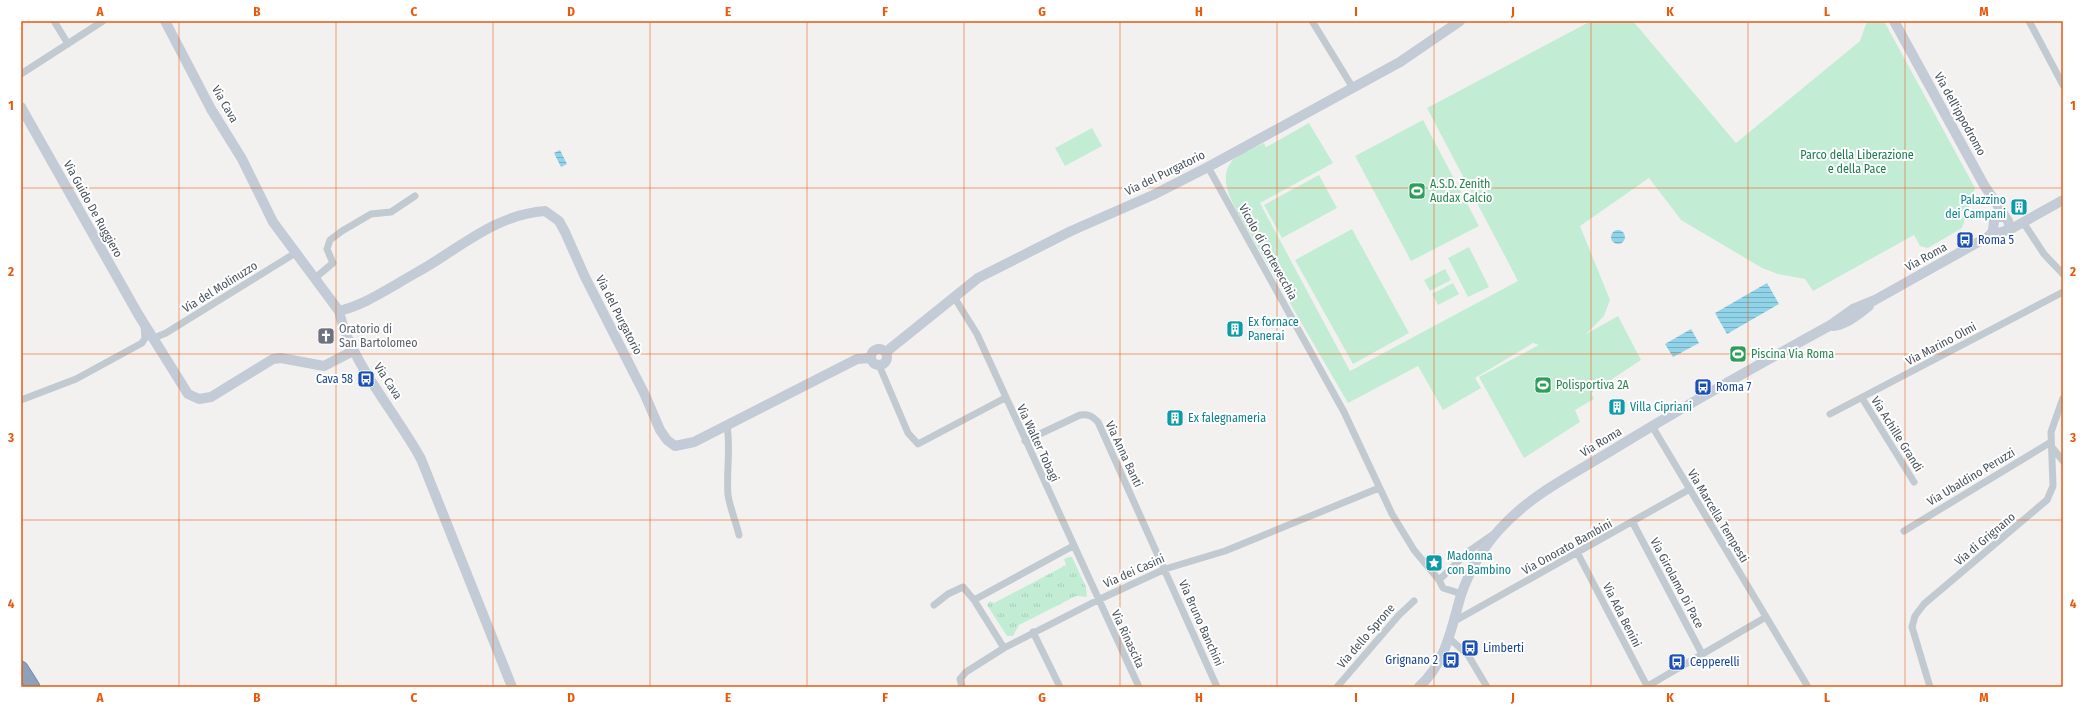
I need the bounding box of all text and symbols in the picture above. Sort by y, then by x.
text: A [95,4,104,19]
text: B [253,4,261,19]
text: C [411,4,418,19]
text: D [567,4,575,19]
text: E [725,4,731,19]
text: F [882,4,888,19]
text: G [1038,4,1046,19]
text: H [1195,4,1203,19]
text: I [1354,4,1358,19]
text: J [1510,4,1515,19]
text: K [1666,4,1674,19]
text: L [1824,4,1830,19]
text: M [1979,4,1989,19]
street label: Via dell'ippodromo [1931,70,1989,158]
street label: Via Cava [209,83,241,125]
text: 1 [8,98,14,113]
text: 1 [2070,98,2076,113]
street label: Via del Purgatorio [1123,148,1207,198]
park label: Parco della Liberazione e della Pace [1800,148,1914,176]
street label: Via Guido De Ruggiero [61,158,125,260]
place label: A.S.D. Zenith Audax Calcio [1430,177,1492,205]
sports icon: A.S.D. Zenith Audax Calcio [1407,181,1427,201]
place label: Palazzino dei Campani [1945,193,2006,221]
building icon: Palazzino dei Campani [2009,197,2029,217]
street label: Vicolo di Cortevecchia [1236,202,1300,302]
bus stop icon: Roma 5 [1955,230,1975,250]
place label: Roma 5 [1978,233,2015,247]
street label: Via Roma [1903,240,1949,274]
street label: Via del Molinuzzo [180,258,260,316]
text: 2 [7,264,14,279]
text: 2 [2069,264,2076,279]
street label: Via del Purgatorio [593,273,645,357]
place label: Ex fornace Panerai [1248,315,1299,343]
building icon: Ex fornace Panerai [1225,319,1245,339]
street label: Via Marino Olmi [1903,320,1979,368]
place label: Oratorio di San Bartolomeo [339,322,418,350]
church icon: Oratorio di San Bartolomeo [316,326,336,346]
sports icon: Piscina Via Roma [1728,344,1748,364]
place label: Piscina Via Roma [1751,347,1834,361]
street label: Via Cava [371,360,405,402]
bus stop icon: Cava 58 [356,369,376,389]
place label: Cava 58 [316,372,353,386]
sports icon: Polisportiva 2A [1533,375,1553,395]
bus stop icon: Roma 7 [1693,377,1713,397]
place label: Polisportiva 2A [1556,378,1630,392]
place label: Roma 7 [1716,380,1752,394]
street label: Via Achille Grandi [1868,394,1926,474]
building icon: Villa Cipriani [1607,397,1627,417]
place label: Villa Cipriani [1630,400,1692,414]
street label: Via Walter Tobagi [1014,402,1062,484]
building icon: Ex falegnameria [1165,408,1185,428]
place label: Ex falegnameria [1188,411,1266,425]
street label: Via Anna Banti [1103,419,1145,489]
street label: Via Roma [1578,424,1624,460]
text: 3 [7,430,14,445]
text: 3 [2069,430,2076,445]
street label: Via Ubaldino Peruzzi [1925,445,2017,509]
street label: Via Marcella Tempesti [1685,467,1751,565]
street label: Via di Grignano [1952,510,2018,568]
street label: Via Onorato Bambini [1519,516,1615,578]
street label: Via Girolamo Di Pace [1647,535,1707,631]
place label: Madonna con Bambino [1447,549,1511,577]
street label: Via dei Casini [1101,551,1167,591]
place icon: Madonna con Bambino [1424,553,1444,573]
street label: Via Bruno Banchini [1176,578,1226,668]
street label: Via Ada Benini [1600,580,1644,650]
text: 4 [8,596,15,611]
text: 4 [2070,596,2077,611]
street label: Via dello Sprone [1334,601,1398,671]
street label: Via Rinascita [1108,608,1148,670]
bus stop icon: Limberti [1460,638,1480,658]
place label: Limberti [1483,641,1524,655]
bus stop icon: Grignano 2 [1441,650,1461,670]
bus stop icon: Cepperelli [1667,652,1687,672]
place label: Grignano 2 [1385,653,1438,667]
place label: Cepperelli [1690,655,1740,669]
text: A [95,690,104,705]
text: B [253,690,261,705]
text: C [411,690,418,705]
text: D [567,690,575,705]
text: E [725,690,731,705]
text: F [882,690,888,705]
text: G [1038,690,1046,705]
text: H [1195,690,1203,705]
text: I [1354,690,1358,705]
text: J [1510,690,1515,705]
text: K [1666,690,1674,705]
text: L [1824,690,1830,705]
text: M [1979,690,1989,705]

